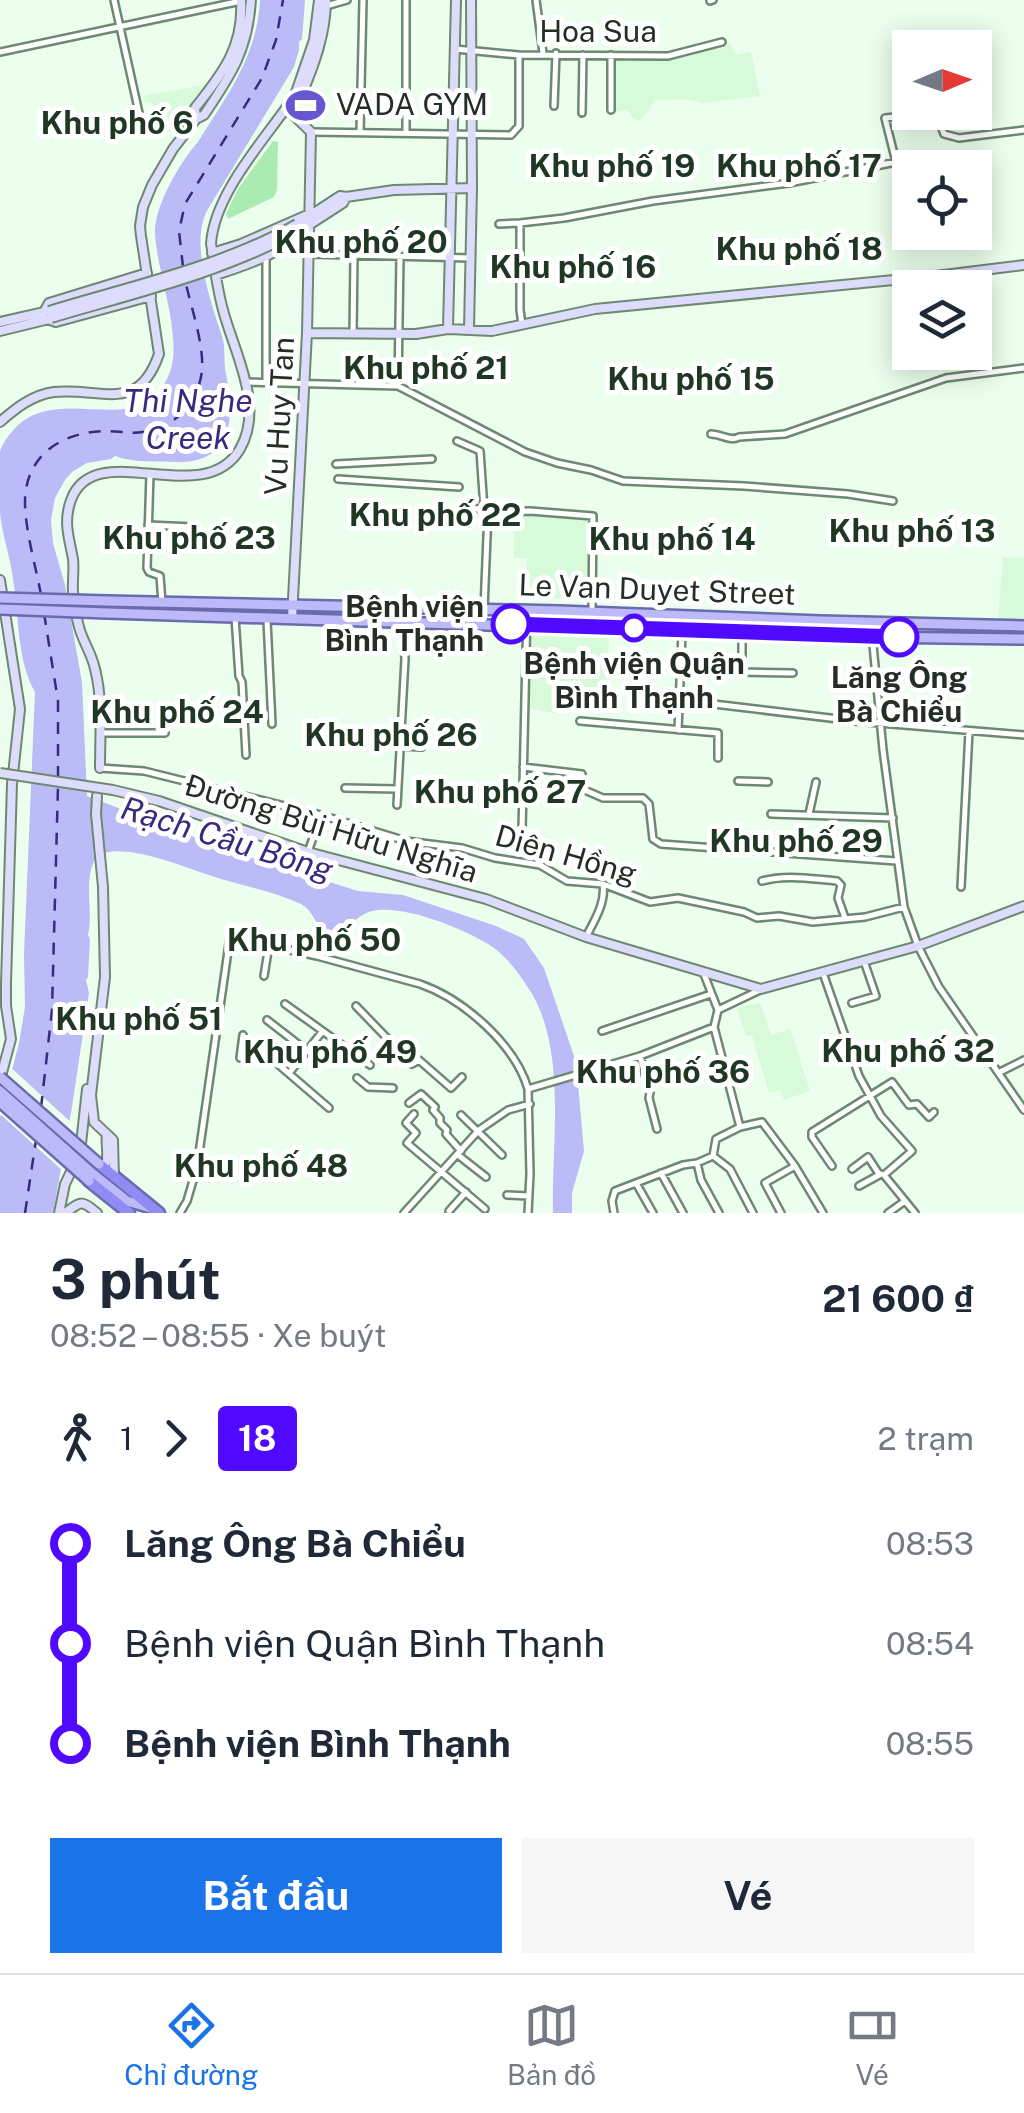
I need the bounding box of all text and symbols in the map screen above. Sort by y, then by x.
street label: Hoa Sua [539,13,657,49]
north arrow [892,30,992,130]
map controls [892,30,992,370]
sports icon: VADA GYM [285,84,327,126]
place label: VADA GYM [336,86,488,122]
district label: Khu phố 6 [40,104,194,141]
district label: Khu phố 19 [529,147,695,184]
district label: Khu phố 17 [716,147,882,184]
button: locate [892,150,992,250]
district label: Khu phố 20 [274,223,448,260]
district label: Khu phố 18 [715,230,883,267]
district label: Khu phố 16 [490,248,656,285]
button: layers [892,270,992,370]
street label: Vu Huy Tan [257,336,301,496]
district label: Khu phố 21 [343,349,509,386]
district label: Khu phố 15 [607,360,775,397]
water label: Thi Nghe Creek [123,382,253,456]
district label: Khu phố 22 [349,496,521,533]
district label: Khu phố 13 [828,512,996,549]
district label: Khu phố 23 [102,519,276,556]
district label: Khu phố 14 [589,520,755,557]
street label: Le Van Duyet Street [518,566,796,612]
place label: Bệnh viện Bình Thạnh [324,588,484,658]
marker: Bệnh viện Bình Thạnh [492,605,530,643]
marker: Bệnh viện Quận Bình Thạnh [621,615,647,641]
marker: Lăng Ông Bà Chiểu [880,618,918,656]
place label: Bệnh viện Quận Bình Thạnh [523,645,745,715]
place label: Lăng Ông Bà Chiểu [831,659,967,729]
district label: Khu phố 24 [90,693,264,730]
district label: Khu phố 26 [304,716,478,753]
street label: Đường Bùi Hữu Nghĩa [180,766,482,890]
district label: Khu phố 27 [414,773,586,810]
water label: Rạch Cầu Bông [117,789,338,888]
street label: Diên Hồng [491,817,641,891]
district label: Khu phố 29 [709,822,883,859]
district label: Khu phố 50 [227,921,401,958]
district label: Khu phố 51 [55,1000,223,1037]
district label: Khu phố 32 [821,1032,995,1069]
district label: Khu phố 49 [243,1033,417,1070]
district label: Khu phố 36 [576,1053,750,1090]
district label: Khu phố 48 [174,1147,348,1184]
text: 3 phút [50,1247,221,1311]
text: 21 600 ₫ [822,1276,974,1321]
text: 08:52 – 08:55 · Xe buýt [50,1317,387,1354]
icon: walk [50,1411,105,1466]
icon: forward [148,1411,203,1466]
text: 18 [238,1418,277,1459]
text: 1 [120,1420,133,1457]
text: 2 trạm [877,1420,974,1457]
text: Lăng Ông Bà Chiểu [124,1521,466,1566]
text: 08:53 [886,1525,974,1562]
text: Bệnh viện Quận Bình Thạnh [124,1621,605,1666]
text: 08:54 [886,1625,974,1662]
text: Bệnh viện Bình Thạnh [124,1721,511,1766]
text: 08:55 [886,1725,974,1762]
button: Bắt đầu [50,1838,502,1953]
button: Vé [522,1838,974,1953]
tab: Chỉ đường [124,1998,258,2091]
tab: Bản đồ [507,1998,596,2091]
tab: Vé [845,1998,900,2091]

